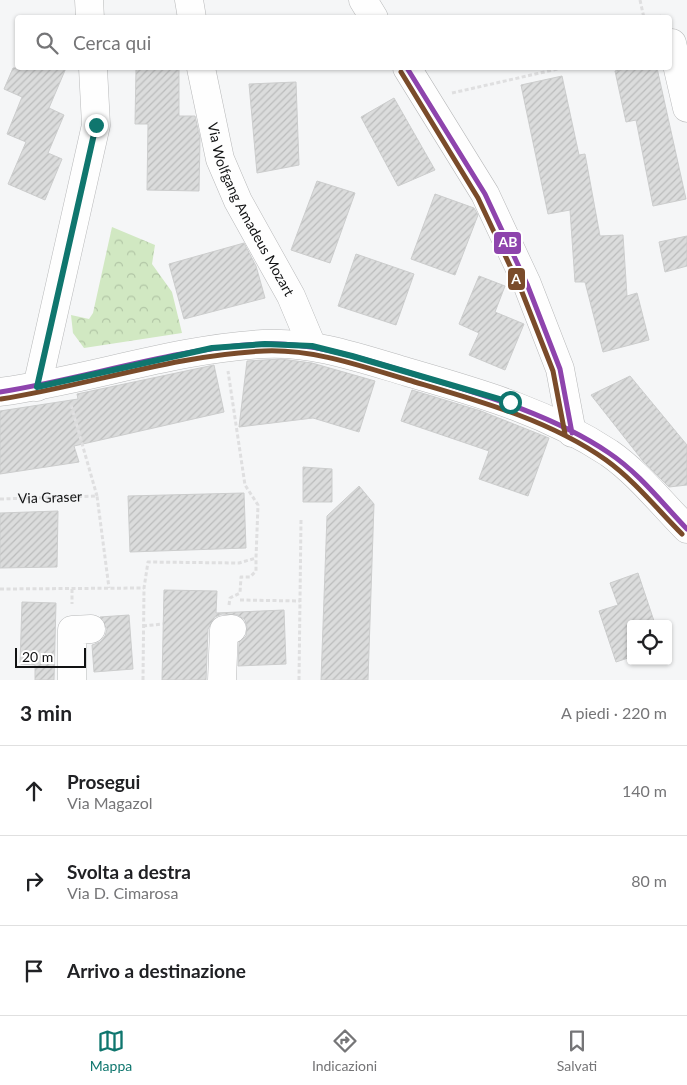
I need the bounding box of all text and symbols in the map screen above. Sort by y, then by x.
search box [15,15,672,70]
icon: search [33,29,61,57]
text: Cerca qui [73,31,151,54]
route end [85,114,108,137]
street label: Via Wolfgang Amadeus Mozart [205,121,298,299]
line badge: AB [493,231,522,255]
text: AB [498,233,517,250]
line badge: A [507,267,526,291]
text: A [510,270,521,287]
route start [499,391,522,414]
street label: Via Graser [18,487,82,506]
map controls [627,620,672,665]
button: locate [627,620,672,665]
scale bar [15,645,86,668]
text: 20 m [22,648,53,665]
text: 3 min [20,700,72,725]
text: A piedi · 220 m [561,703,667,722]
text: Prosegui [67,770,140,793]
icon: ahead [20,777,48,805]
text: 140 m [622,781,667,800]
text: Via Magazol [67,793,153,812]
text: Svolta a destra [67,860,191,883]
icon: right [20,867,48,895]
text: 80 m [631,871,667,890]
text: Via D. Cimarosa [67,883,179,902]
icon: arrive [20,957,48,985]
text: Arrivo a destinazione [67,959,246,982]
tab: Mappa [90,1027,132,1074]
tab: Indicazioni [312,1027,377,1074]
tab: Salvati [557,1027,597,1074]

